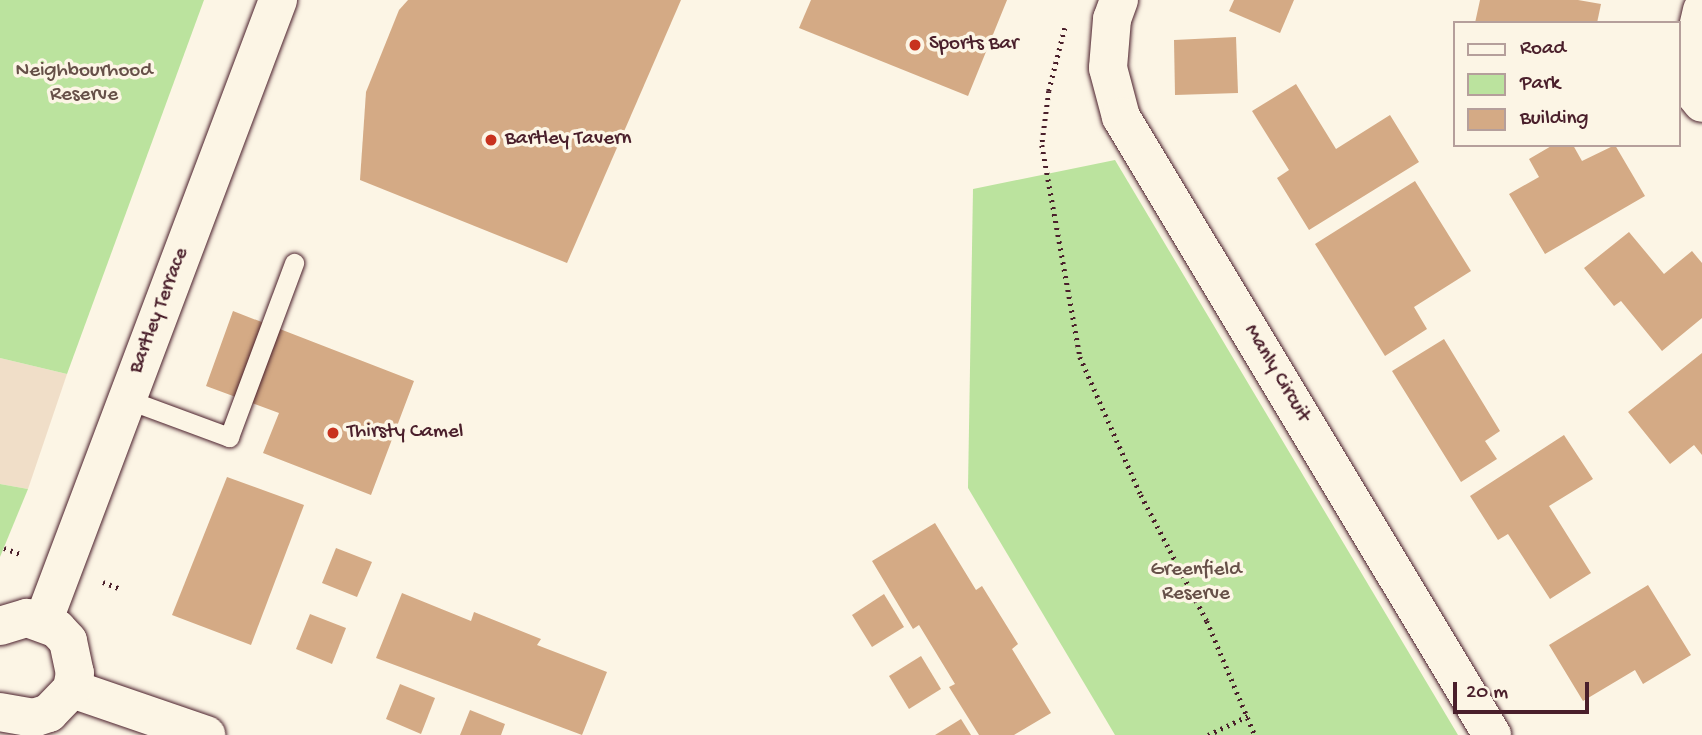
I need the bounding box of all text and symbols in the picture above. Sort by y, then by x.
legend [1454,21,1681,147]
place label: Sports Bar [929,32,1019,58]
marker: Sports Bar [907,37,923,53]
text: Road [1520,37,1566,62]
park label: Neighbourhood Reserve [16,59,152,109]
text: Park [1520,72,1560,97]
text: Building [1520,107,1589,132]
place label: Bartley Tavern [505,127,631,153]
marker: Bartley Tavern [483,132,499,148]
street label: Bartley Terrace [124,245,196,377]
street label: Manly Circuit [1237,321,1315,427]
place label: Thirsty Camel [347,420,463,446]
marker: Thirsty Camel [325,425,341,441]
park label: Greenfield Reserve [1150,558,1242,608]
scale bar [1457,668,1594,712]
text: 20 m [1466,681,1508,706]

